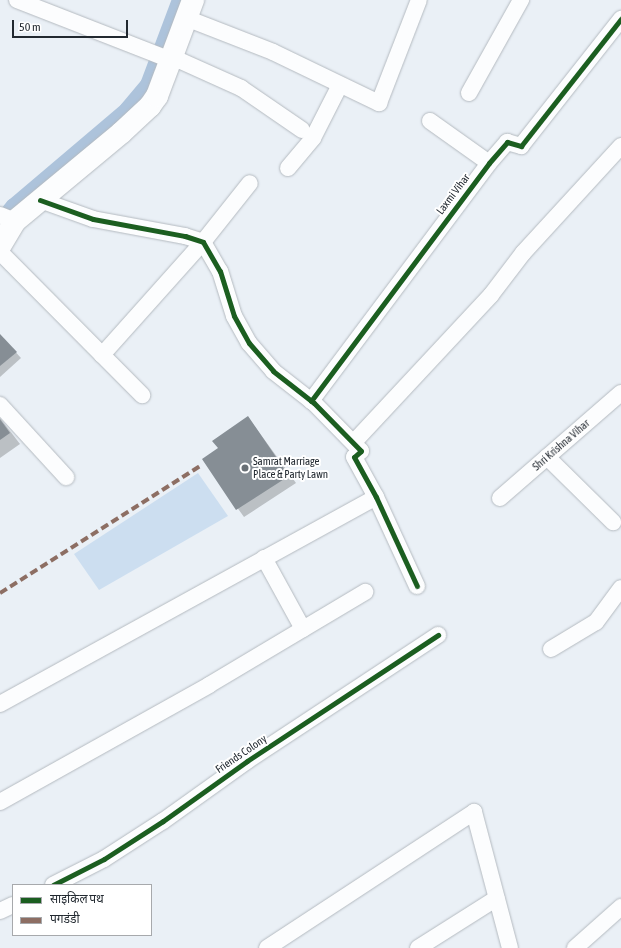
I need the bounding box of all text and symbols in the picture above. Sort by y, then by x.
scale bar [14,12,130,38]
text: 50 m [19,20,41,34]
street label: Laxmi Vihar [433,171,473,217]
street label: Shri Krishna Vihar [530,417,592,473]
place label: Samrat Marriage Place & Party Lawn [253,455,328,481]
marker: Samrat Marriage Place & Party Lawn [240,463,250,473]
street label: Friends Colony [213,732,269,776]
legend [12,884,152,936]
text: साइकिल पथ [50,892,104,906]
text: पगडंडी [50,912,80,926]

